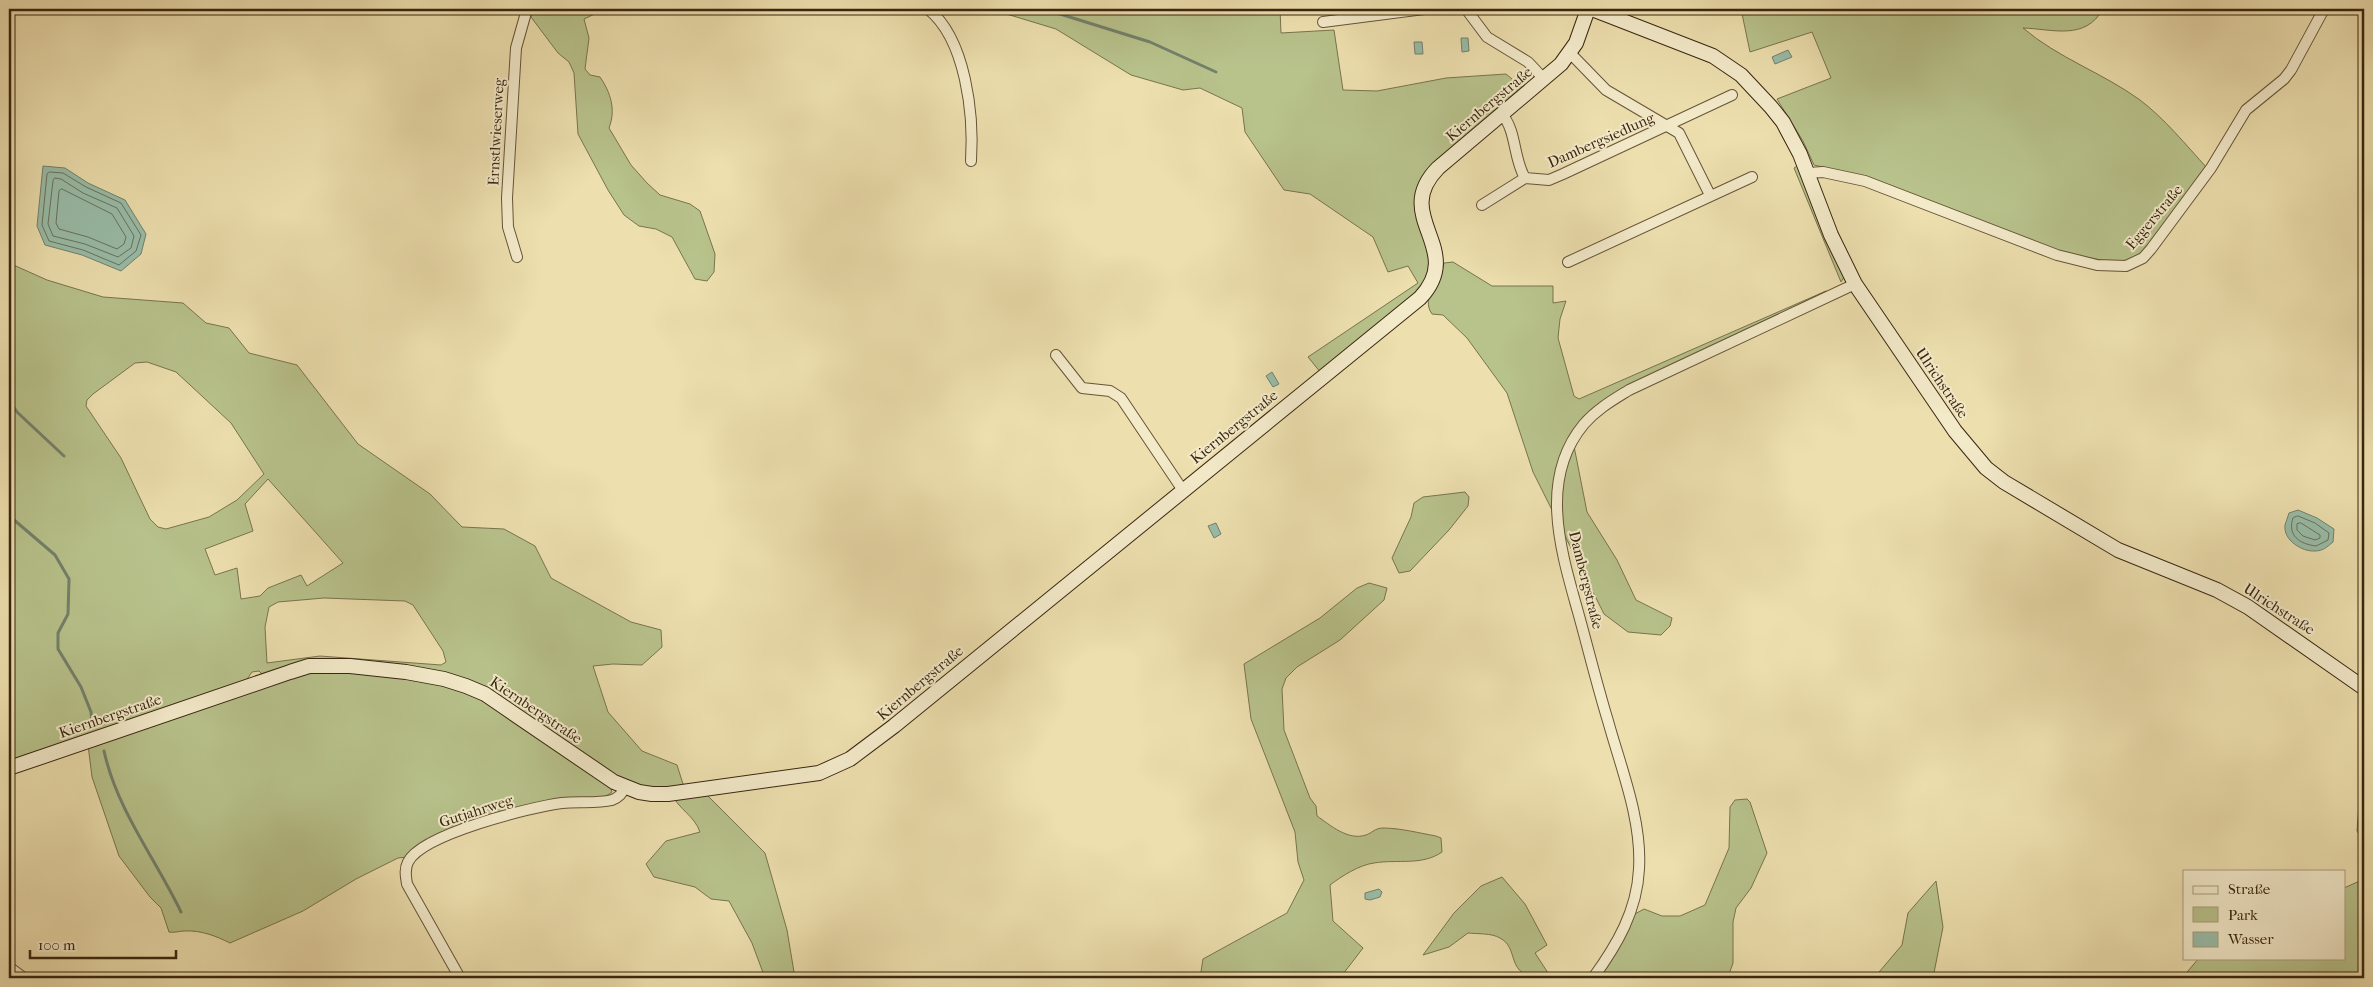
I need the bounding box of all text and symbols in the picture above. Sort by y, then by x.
street label: Kiernbergstraße [1442,62,1536,145]
street label: Ernstlwieserweg [484,77,508,186]
street label: Dambergsiedlung [1545,108,1658,172]
street label: Eggerstraße [2122,181,2187,253]
street label: Ulrichstraße [1912,344,1973,422]
street label: Kiernbergstraße [1187,386,1282,468]
street label: Dambergstraße [1565,529,1607,631]
street label: Ulrichstraße [2240,579,2318,639]
street label: Kiernbergstraße [873,641,967,724]
street label: Kiernbergstraße [487,673,586,748]
street label: Kiernbergstraße [56,690,164,742]
street label: Gutjahrweg [437,790,516,831]
legend [2183,870,2346,960]
text: Straße [2228,880,2271,898]
text: Park [2228,906,2258,924]
scale bar [30,927,176,959]
text: Wasser [2227,930,2274,948]
text: 100 m [38,936,76,954]

